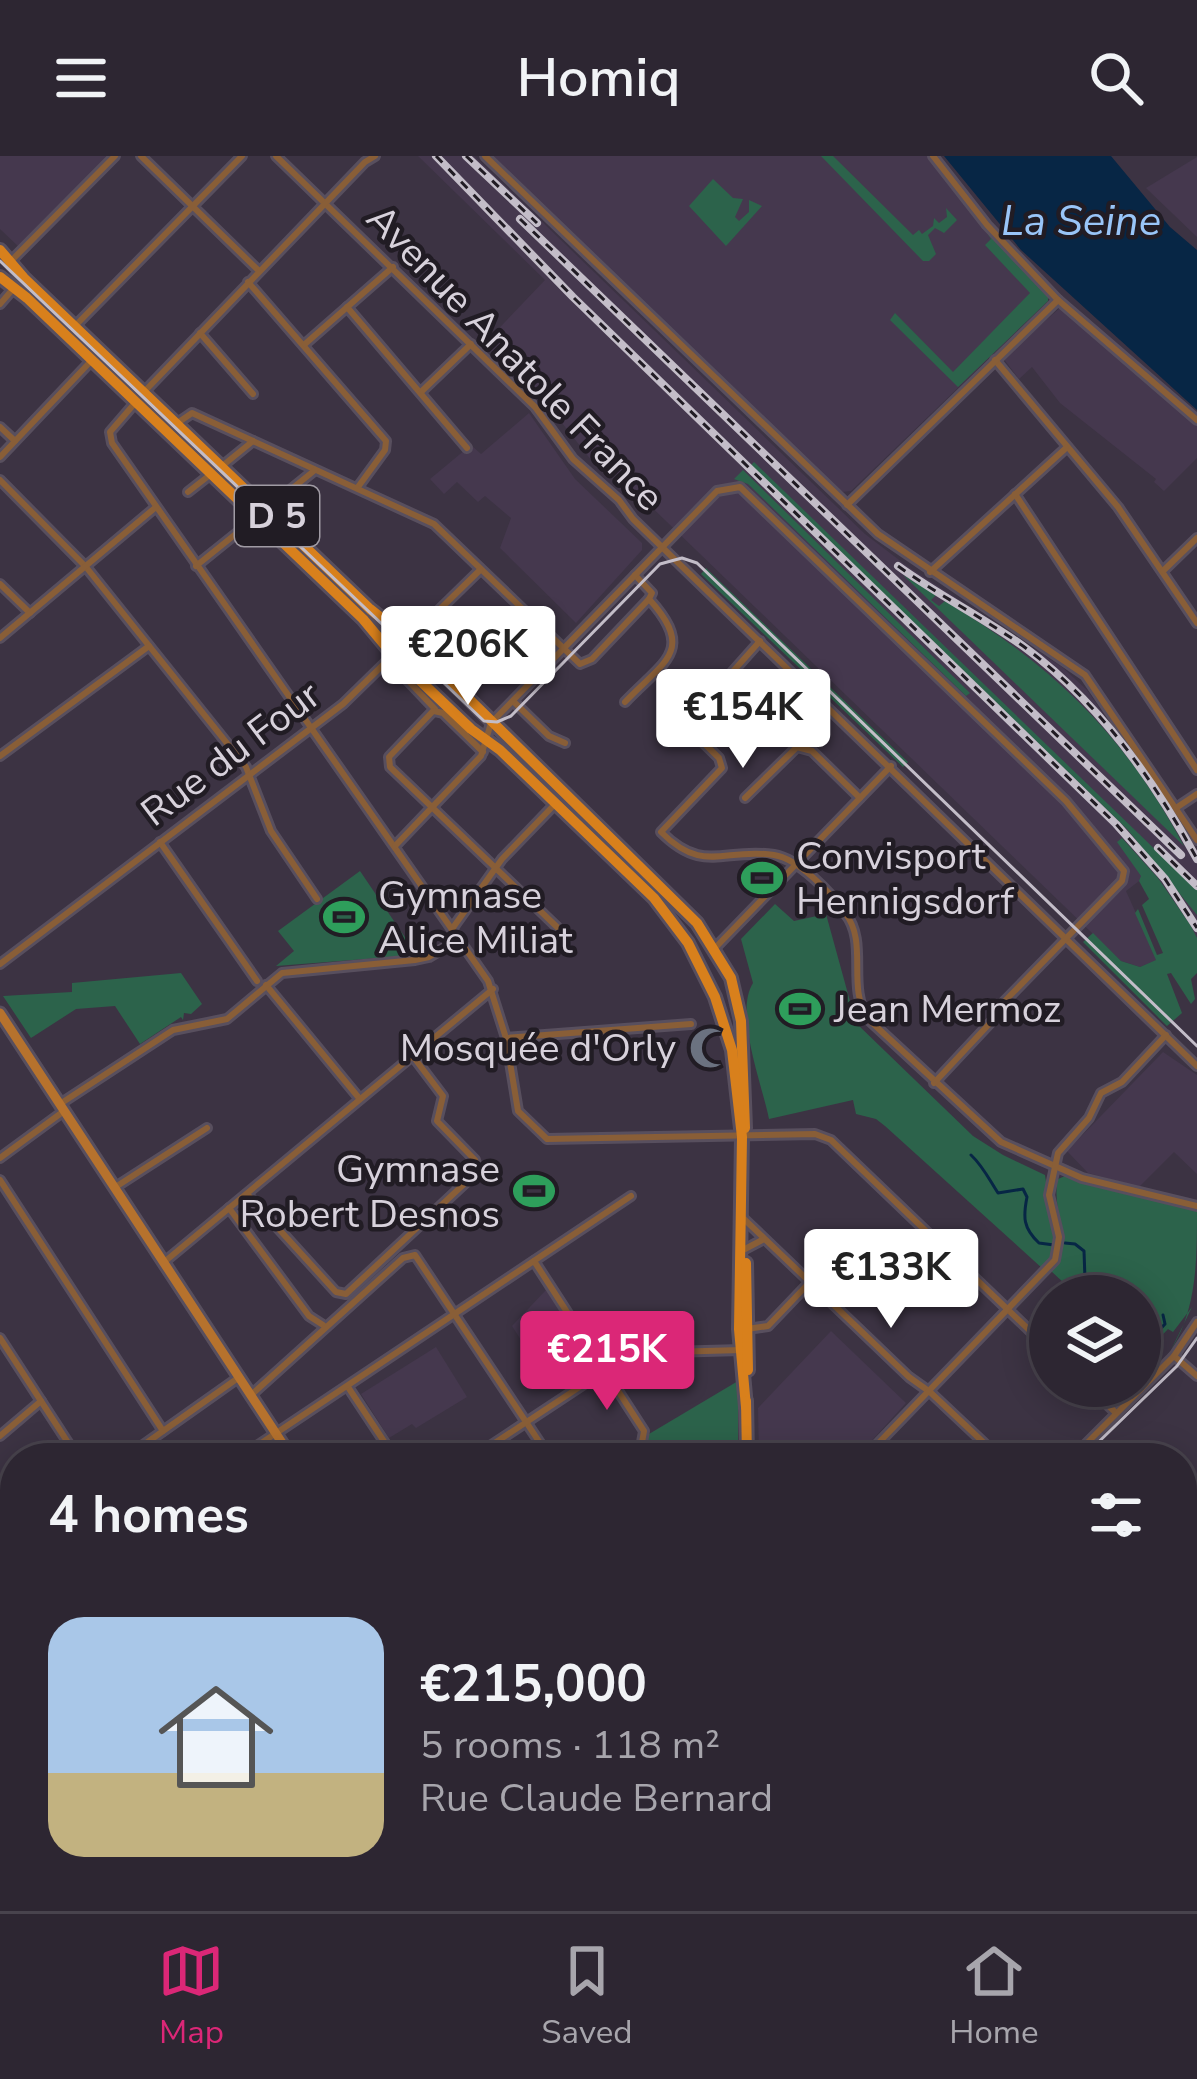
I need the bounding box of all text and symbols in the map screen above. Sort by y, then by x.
text: Homiq [517,41,680,115]
icon: menu [48,45,114,111]
icon: search [1083,45,1149,111]
street label: Avenue Anatole France [354,193,676,523]
water label: La Seine [1001,193,1161,250]
road number: D 5 [235,486,319,546]
pin: €206K [384,606,552,708]
text: €206K [408,618,528,671]
street label: Rue du Four [131,669,331,839]
pin: €154K [659,669,827,771]
text: €154K [683,681,803,734]
place label: Convisport Hennigsdorf [796,830,1015,928]
sports icon: Convisport Hennigsdorf [739,855,785,901]
place label: Gymnase Alice Miliat [378,869,573,967]
sports icon: Gymnase Alice Miliat [321,894,367,940]
place label: Jean Mermoz [833,983,1061,1036]
sports icon: Jean Mermoz [777,986,823,1032]
place label: Mosquée d'Orly [400,1022,676,1075]
mosque icon: Mosquée d'Orly [687,1025,733,1071]
place label: Gymnase Robert Desnos [239,1143,500,1241]
sports icon: Gymnase Robert Desnos [511,1168,557,1214]
pin: €133K [807,1229,975,1331]
text: €133K [831,1241,951,1294]
map controls [1029,1275,1161,1407]
button: layers [1029,1275,1161,1407]
pin: €215K [523,1311,691,1413]
text: €215K [547,1323,667,1376]
text: 4 homes [48,1480,249,1550]
icon: filters [1083,1482,1149,1548]
text: €215,000 [420,1649,647,1719]
icon: home [144,1665,288,1809]
text: 5 rooms · 118 m² [420,1719,720,1772]
text: Rue Claude Bernard [420,1772,773,1825]
tab: Map [158,1938,224,2055]
tab: Saved [541,1938,632,2055]
tab: Home [949,1938,1039,2055]

